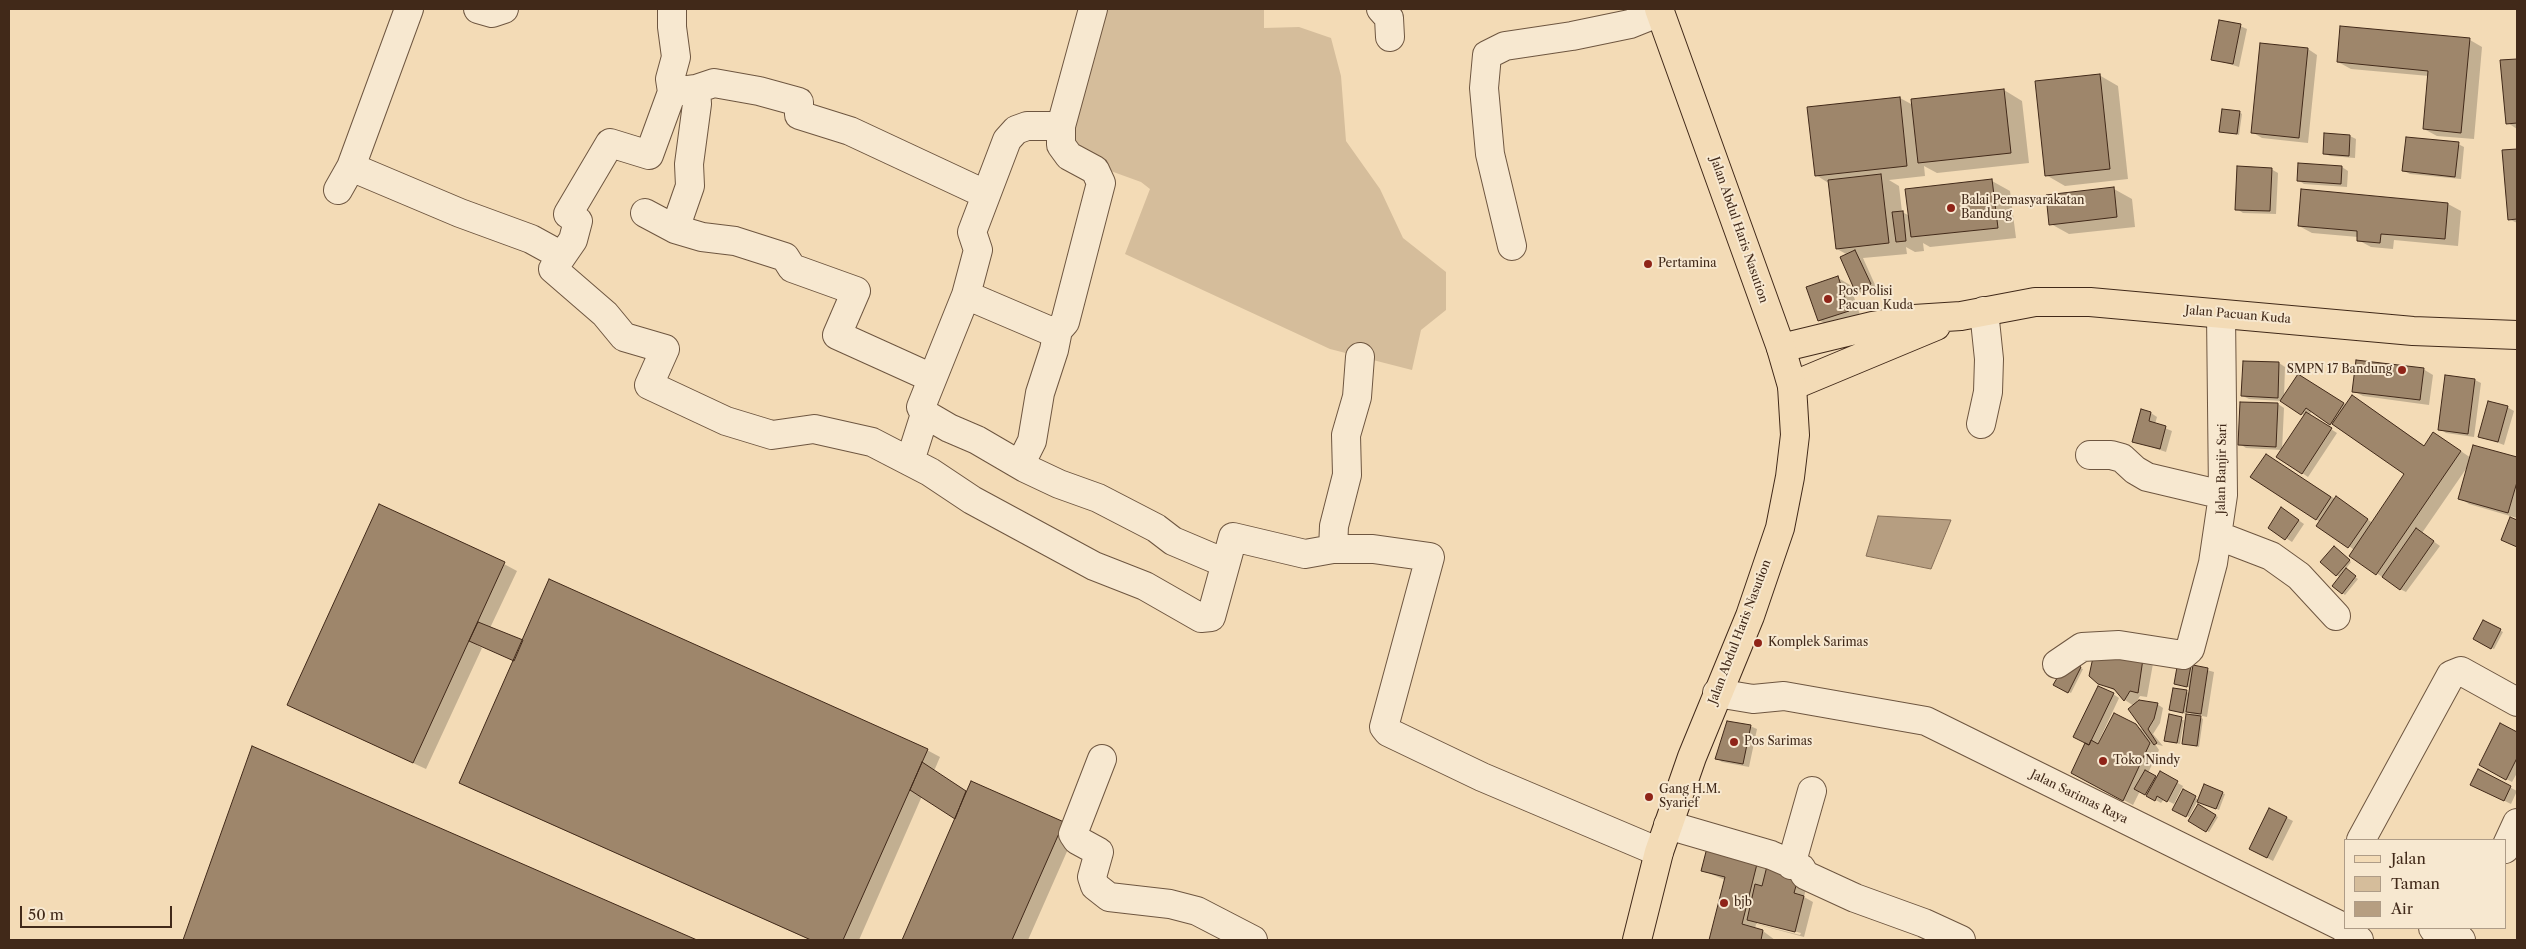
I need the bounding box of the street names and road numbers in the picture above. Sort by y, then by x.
street label: Jalan Abdul Haris Nasution [1707,155,1771,305]
street label: Jalan Pacuan Kuda [2184,303,2292,327]
street label: Jalan Banjir Sari [2214,424,2230,514]
street label: Jalan Abdul Haris Nasution [1706,558,1774,706]
street label: Jalan Sarimas Raya [2028,767,2130,827]

